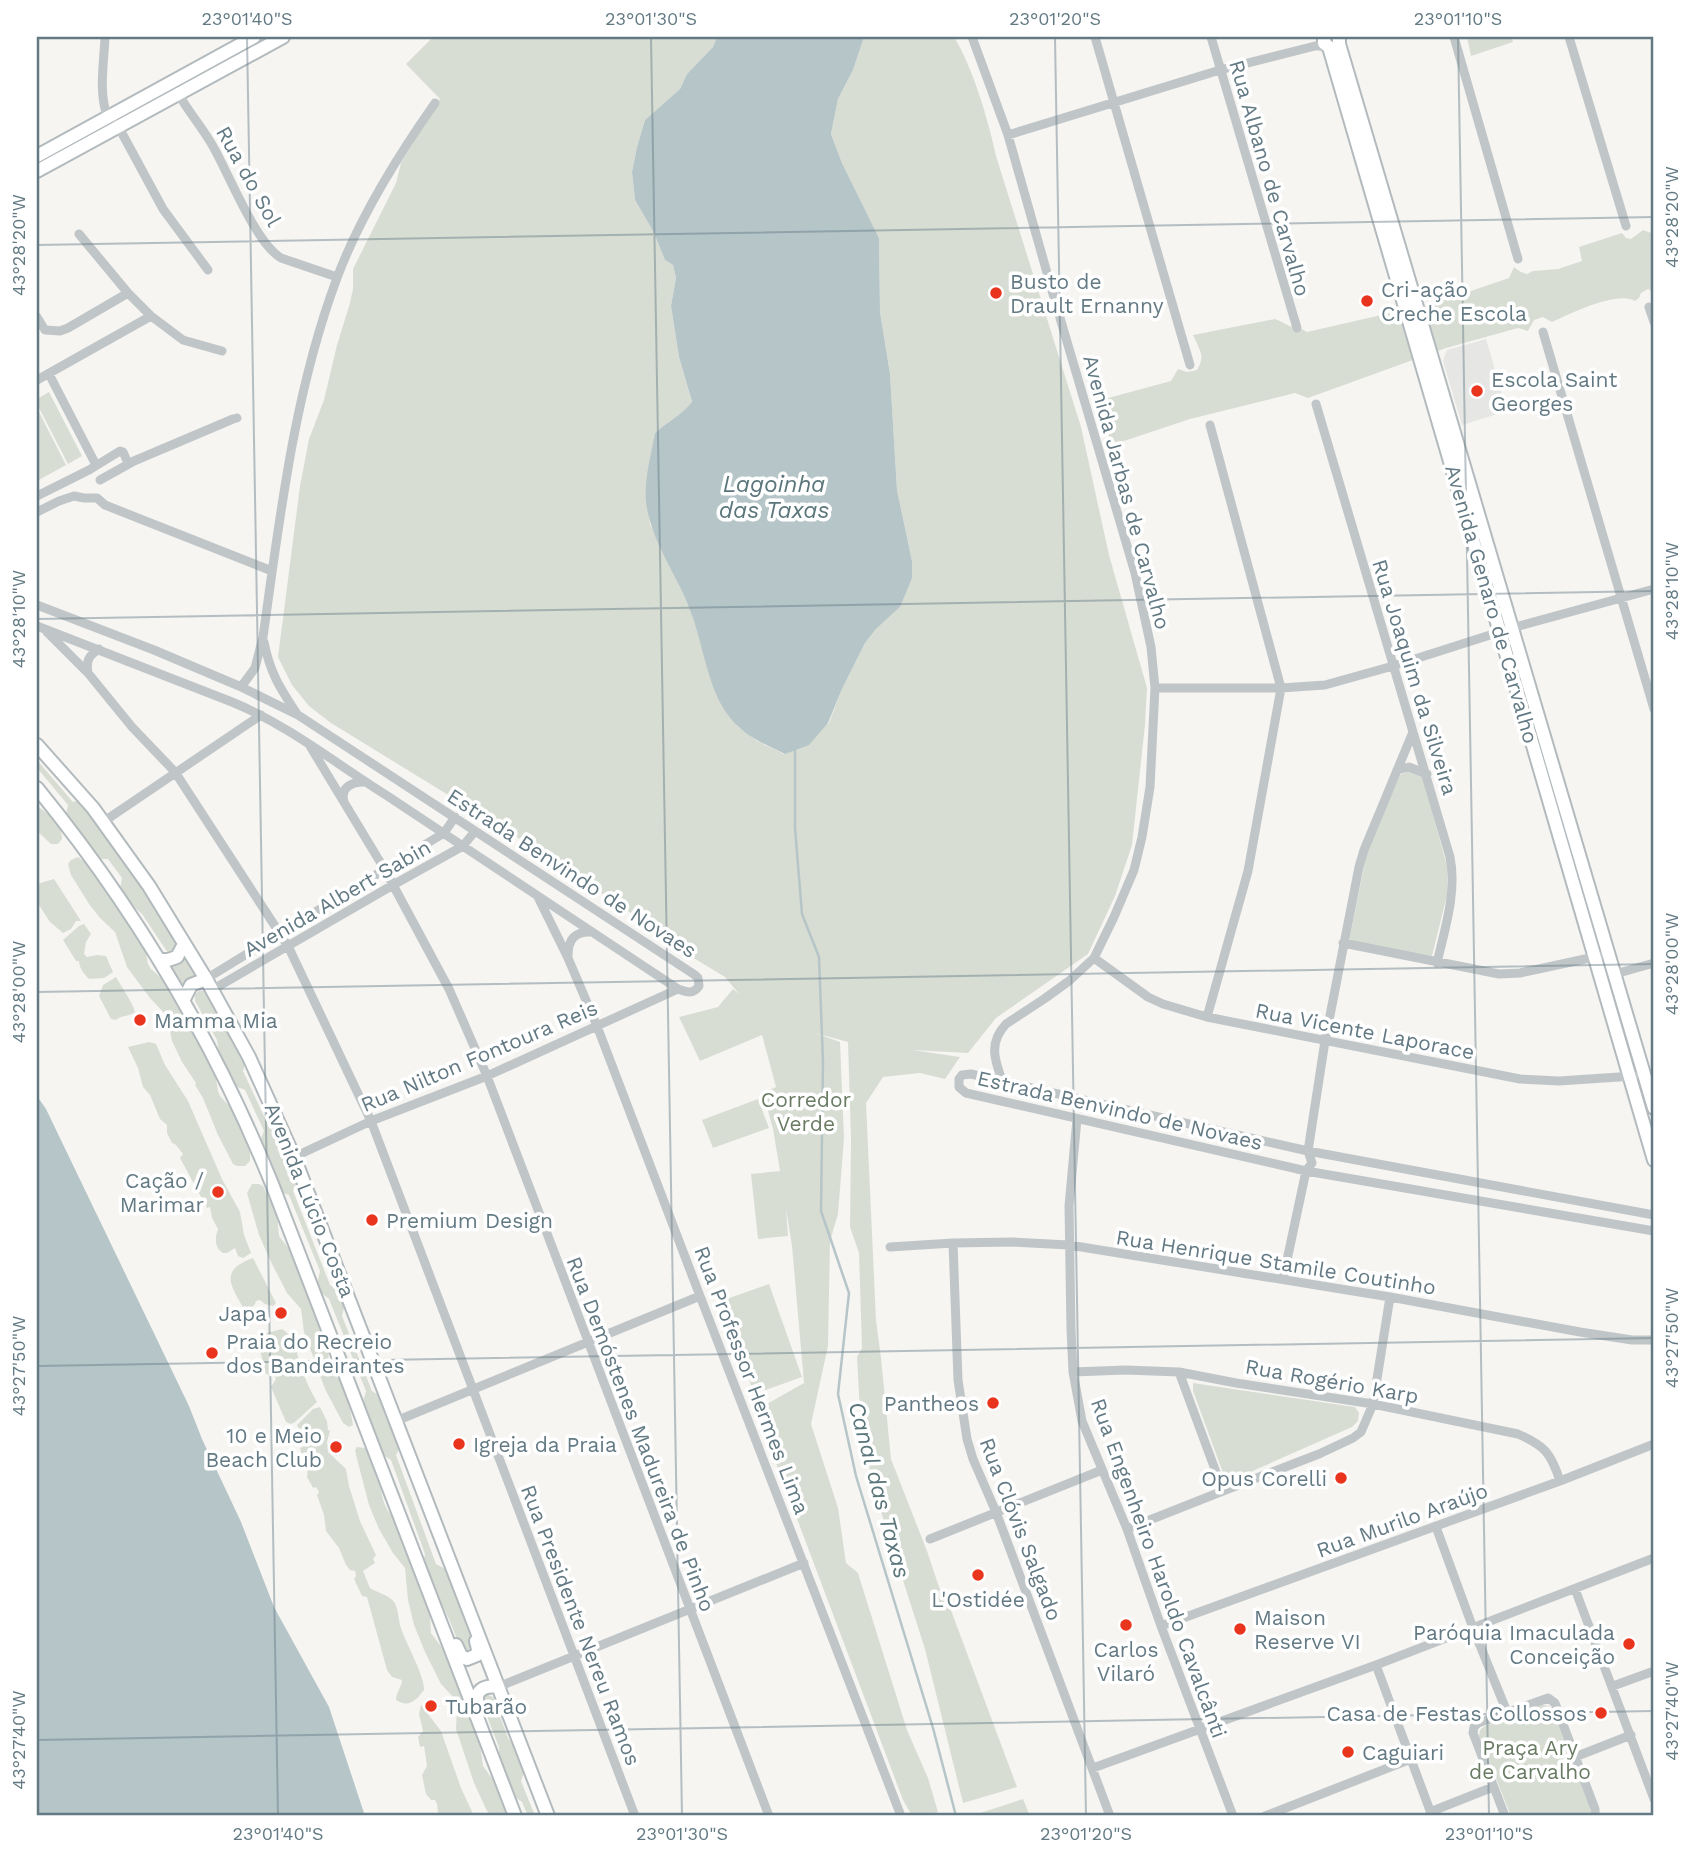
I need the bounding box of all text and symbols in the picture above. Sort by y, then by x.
text: 23°01'40"S [201,8,293,29]
text: 23°01'30"S [605,8,697,29]
text: 23°01'20"S [1009,8,1101,29]
text: 23°01'10"S [1414,8,1502,29]
street label: Rua Albano de Carvalho [1224,57,1316,299]
street label: Rua do Sol [211,122,287,231]
text: 43°28'20"W [1661,166,1682,268]
text: 43°28'20"W [8,194,29,296]
place label: Busto de Drault Ernanny [1010,269,1164,318]
place label: Cri-ação Creche Escola [1381,277,1527,326]
marker: Busto de Drault Ernanny [988,285,1004,301]
marker: Cri-ação Creche Escola [1359,293,1375,309]
street label: Avenida Jarbas de Carvalho [1078,352,1176,632]
place label: Escola Saint Georges [1491,367,1617,416]
marker: Escola Saint Georges [1469,383,1485,399]
street label: Avenida Genaro de Carvalho [1440,462,1544,746]
water label: Lagoinha das Taxas [719,471,829,524]
text: 43°28'10"W [1661,542,1682,640]
street label: Rua Joaquim da Silveira [1367,556,1463,798]
text: 43°28'10"W [8,570,29,668]
street label: Estrada Benvindo de Novaes [443,783,701,963]
street label: Avenida Albert Sabin [239,834,435,962]
text: 43°28'00"W [1661,913,1682,1015]
text: 43°28'00"W [8,941,29,1043]
street label: Rua Nilton Fontoura Reis [357,995,601,1117]
street label: Rua Vicente Laporace [1253,997,1477,1065]
place label: Mamma Mia [154,1008,278,1033]
marker: Mamma Mia [132,1012,148,1028]
street label: Estrada Benvindo de Novaes [975,1065,1265,1155]
park label: Corredor Verde [761,1087,852,1136]
street label: Avenida Lúcio Costa [260,1099,361,1301]
place label: Cação / Marimar [120,1168,204,1217]
marker: Cação / Marimar [210,1184,226,1200]
place label: Premium Design [386,1208,553,1233]
marker: Premium Design [364,1212,380,1228]
street label: Rua Henrique Stamile Coutinho [1114,1224,1438,1300]
street label: Rua Professor Hermes Lima [689,1242,815,1518]
street label: Rua Demóstenes Madureira de Pinho [562,1253,720,1615]
text: 43°27'50"W [1661,1288,1682,1388]
place label: Japa [219,1301,267,1326]
marker: Japa [273,1305,289,1321]
text: 43°27'50"W [8,1316,29,1416]
place label: Praia do Recreio dos Bandeirantes [226,1329,404,1378]
marker: Praia do Recreio dos Bandeirantes [204,1345,220,1361]
street label: Rua Rogério Karp [1243,1353,1421,1409]
place label: Pantheos [884,1391,979,1416]
marker: Pantheos [985,1395,1001,1411]
street label: Rua Engenheiro Haroldo Cavalcânti [1086,1395,1232,1741]
water label: Canal das Taxas [842,1399,916,1581]
place label: 10 e Meio Beach Club [205,1423,322,1472]
place label: Igreja da Praia [473,1432,617,1457]
street label: Rua Clóvis Salgado [975,1434,1067,1624]
marker: Igreja da Praia [451,1436,467,1452]
marker: 10 e Meio Beach Club [328,1439,344,1455]
place label: Opus Corelli [1201,1466,1327,1491]
marker: Opus Corelli [1333,1470,1349,1486]
street label: Rua Murilo Araújo [1313,1477,1491,1563]
street label: Rua Presidente Nereu Ramos [516,1481,646,1769]
marker: L'Ostidée [970,1567,986,1583]
place label: L'Ostidée [931,1587,1025,1612]
place label: Maison Reserve VI [1254,1605,1361,1654]
marker: Carlos Vilaró [1118,1617,1134,1633]
place label: Paróquia Imaculada Conceição [1413,1620,1615,1669]
marker: Maison Reserve VI [1232,1621,1248,1637]
marker: Paróquia Imaculada Conceição [1621,1636,1637,1652]
place label: Carlos Vilaró [1094,1637,1158,1686]
text: 43°27'40"W [1661,1661,1682,1761]
text: 43°27'40"W [8,1690,29,1790]
place label: Tubarão [445,1694,527,1719]
marker: Tubarão [423,1698,439,1714]
place label: Casa de Festas Collossos [1327,1701,1587,1726]
marker: Casa de Festas Collossos [1593,1705,1609,1721]
park label: Praça Ary de Carvalho [1469,1735,1591,1784]
place label: Caguiari [1362,1740,1444,1765]
marker: Caguiari [1340,1744,1356,1760]
text: 23°01'40"S [232,1823,324,1844]
text: 23°01'30"S [636,1823,728,1844]
text: 23°01'20"S [1040,1823,1132,1844]
text: 23°01'10"S [1445,1823,1533,1844]

